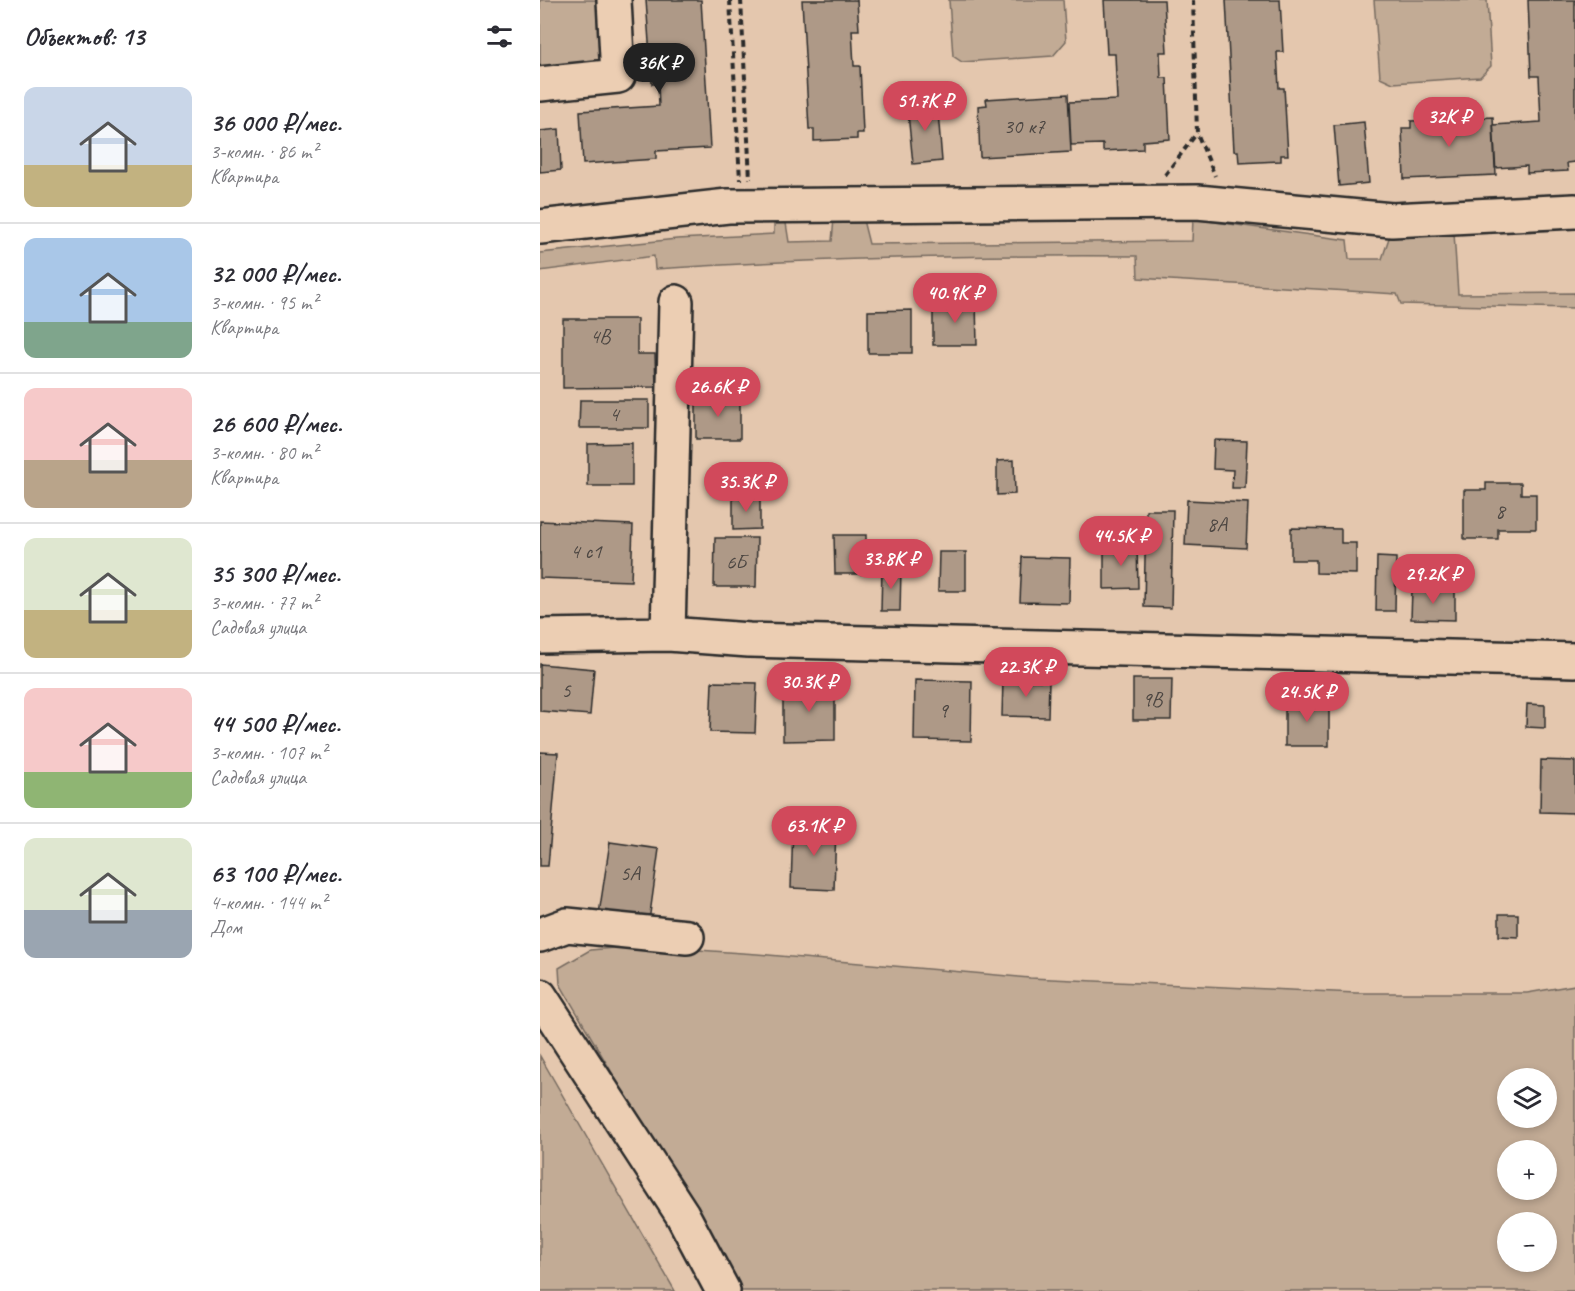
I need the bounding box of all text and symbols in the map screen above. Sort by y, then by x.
text: Объектов: 13 [24,20,144,53]
icon: filters [483,20,516,53]
pin: 36K ₽ [617,43,701,94]
text: 36K ₽ [637,50,681,75]
pin: 51.7K ₽ [870,81,980,132]
text: 51.7K ₽ [897,88,953,113]
pin: 32K ₽ [1407,97,1491,148]
text: 32K ₽ [1427,104,1471,129]
text: 36 000 ₽/мес. [210,106,341,139]
icon: home [72,111,144,183]
house number: 30 к7 [1003,113,1046,139]
text: 3-комн. · 86 m² [210,139,318,164]
text: Квартира [210,164,278,189]
text: 32 000 ₽/мес. [210,257,341,290]
icon: home [72,262,144,334]
pin: 40.9K ₽ [900,273,1010,324]
text: 40.9K ₽ [927,280,983,305]
text: 3-комн. · 95 m² [210,290,318,315]
text: Квартира [210,315,278,340]
house number: 4В [590,323,612,349]
pin: 26.6K ₽ [663,367,773,418]
text: 26.6K ₽ [689,374,747,399]
house number: 4 [609,401,621,427]
text: 26 600 ₽/мес. [210,407,342,440]
icon: home [72,412,144,484]
text: 3-комн. · 80 m² [210,440,318,465]
pin: 35.3K ₽ [691,462,801,513]
text: Квартира [210,465,278,490]
text: 35.3K ₽ [718,469,774,494]
house number: 8 [1495,498,1507,524]
house number: 8А [1207,511,1228,537]
pin: 44.5K ₽ [1066,516,1176,567]
text: 44.5K ₽ [1093,523,1149,548]
house number: 4 с1 [570,538,603,564]
pin: 33.8K ₽ [836,539,946,590]
text: 33.8K ₽ [863,546,919,571]
house number: 6Б [726,549,749,575]
pin: 29.2K ₽ [1378,554,1488,605]
text: 35 300 ₽/мес. [210,557,341,590]
text: 29.2K ₽ [1405,561,1461,586]
icon: home [72,562,144,634]
text: 3-комн. · 77 m² [210,590,318,615]
text: Садовая улица [210,615,306,640]
pin: 22.3K ₽ [971,647,1081,698]
text: 22.3K ₽ [998,654,1054,679]
pin: 30.3K ₽ [754,662,864,713]
text: 30.3K ₽ [781,669,837,694]
pin: 24.5K ₽ [1252,672,1362,723]
house number: 5 [561,677,572,703]
text: 24.5K ₽ [1279,679,1335,704]
house number: 9В [1142,686,1164,712]
house number: 9 [938,697,949,723]
text: 44 500 ₽/мес. [210,707,341,740]
icon: home [72,712,144,784]
text: 3-комн. · 107 m² [210,740,327,765]
text: Садовая улица [210,765,306,790]
pin: 63.1K ₽ [759,806,869,857]
text: 63.1K ₽ [786,813,842,838]
text: 63 100 ₽/мес. [210,857,341,890]
house number: 5А [620,860,641,886]
icon: home [72,862,144,934]
text: 4-комн. · 144 m² [210,890,327,915]
text: Дом [210,915,242,940]
map controls [1497,1068,1557,1272]
button: layers [1497,1068,1557,1128]
button: + [1497,1140,1557,1200]
button: − [1497,1212,1557,1272]

